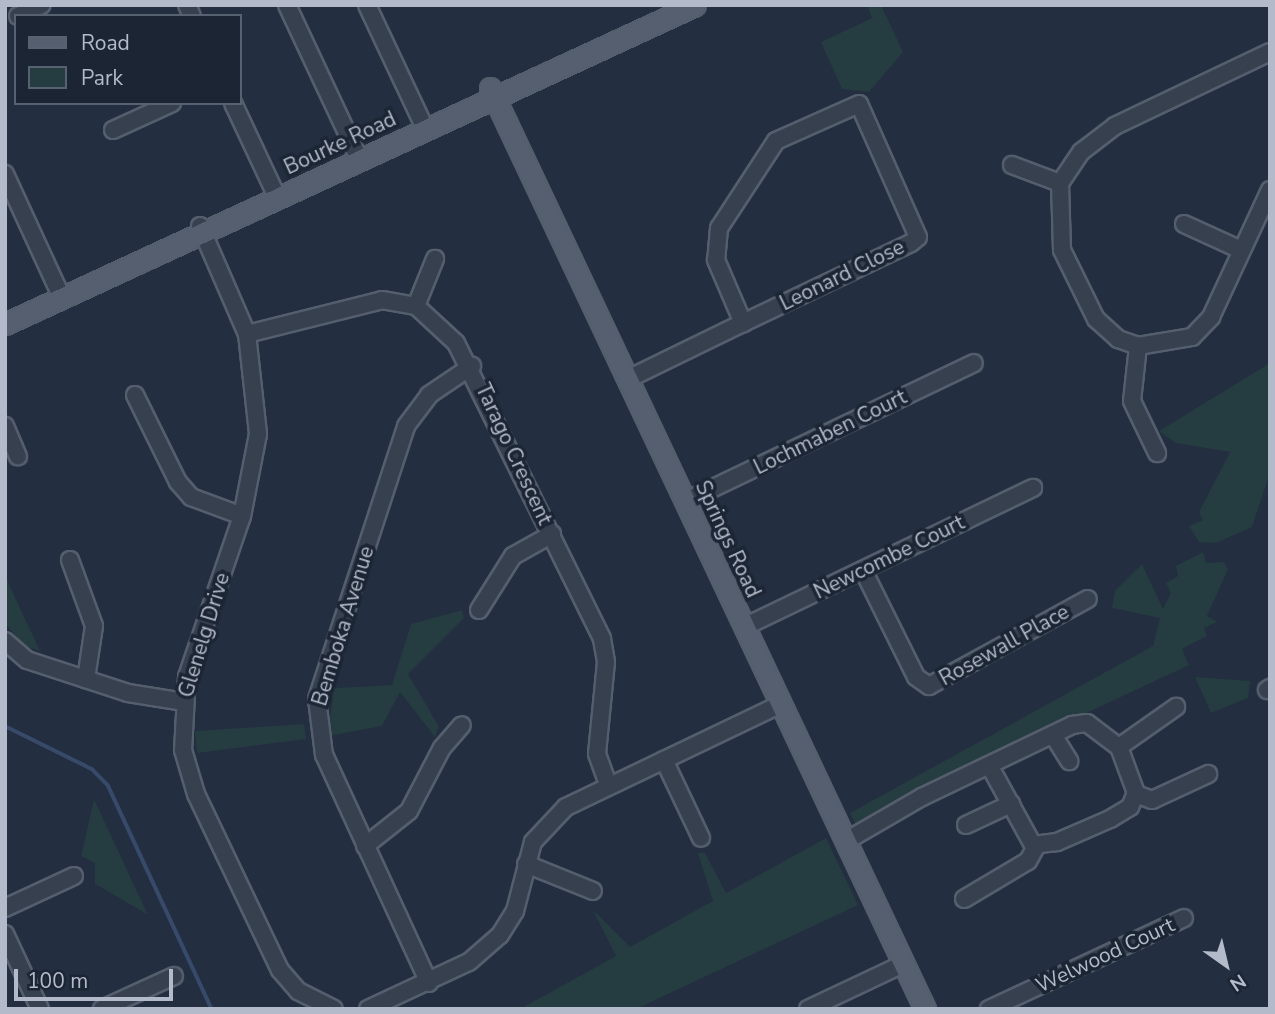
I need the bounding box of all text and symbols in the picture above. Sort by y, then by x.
legend [14,14,242,105]
text: Road [81,29,130,57]
text: Park [81,64,123,92]
street label: Bourke Road [280,106,400,180]
street label: Leonard Close [776,234,908,316]
street label: Tarago Crescent [470,379,558,529]
street label: Lochmaben Court [750,384,910,480]
street label: Springs Road [690,477,766,601]
street label: Newcombe Court [810,510,968,604]
street label: Bemboka Avenue [307,543,379,709]
street label: Glenelg Drive [173,570,235,700]
street label: Rosewall Place [935,599,1073,691]
street label: Welwood Court [1032,912,1178,998]
north arrow [1191,930,1261,1000]
scale bar [18,954,177,998]
text: 100 m [27,967,88,995]
text: N [1225,968,1251,997]

